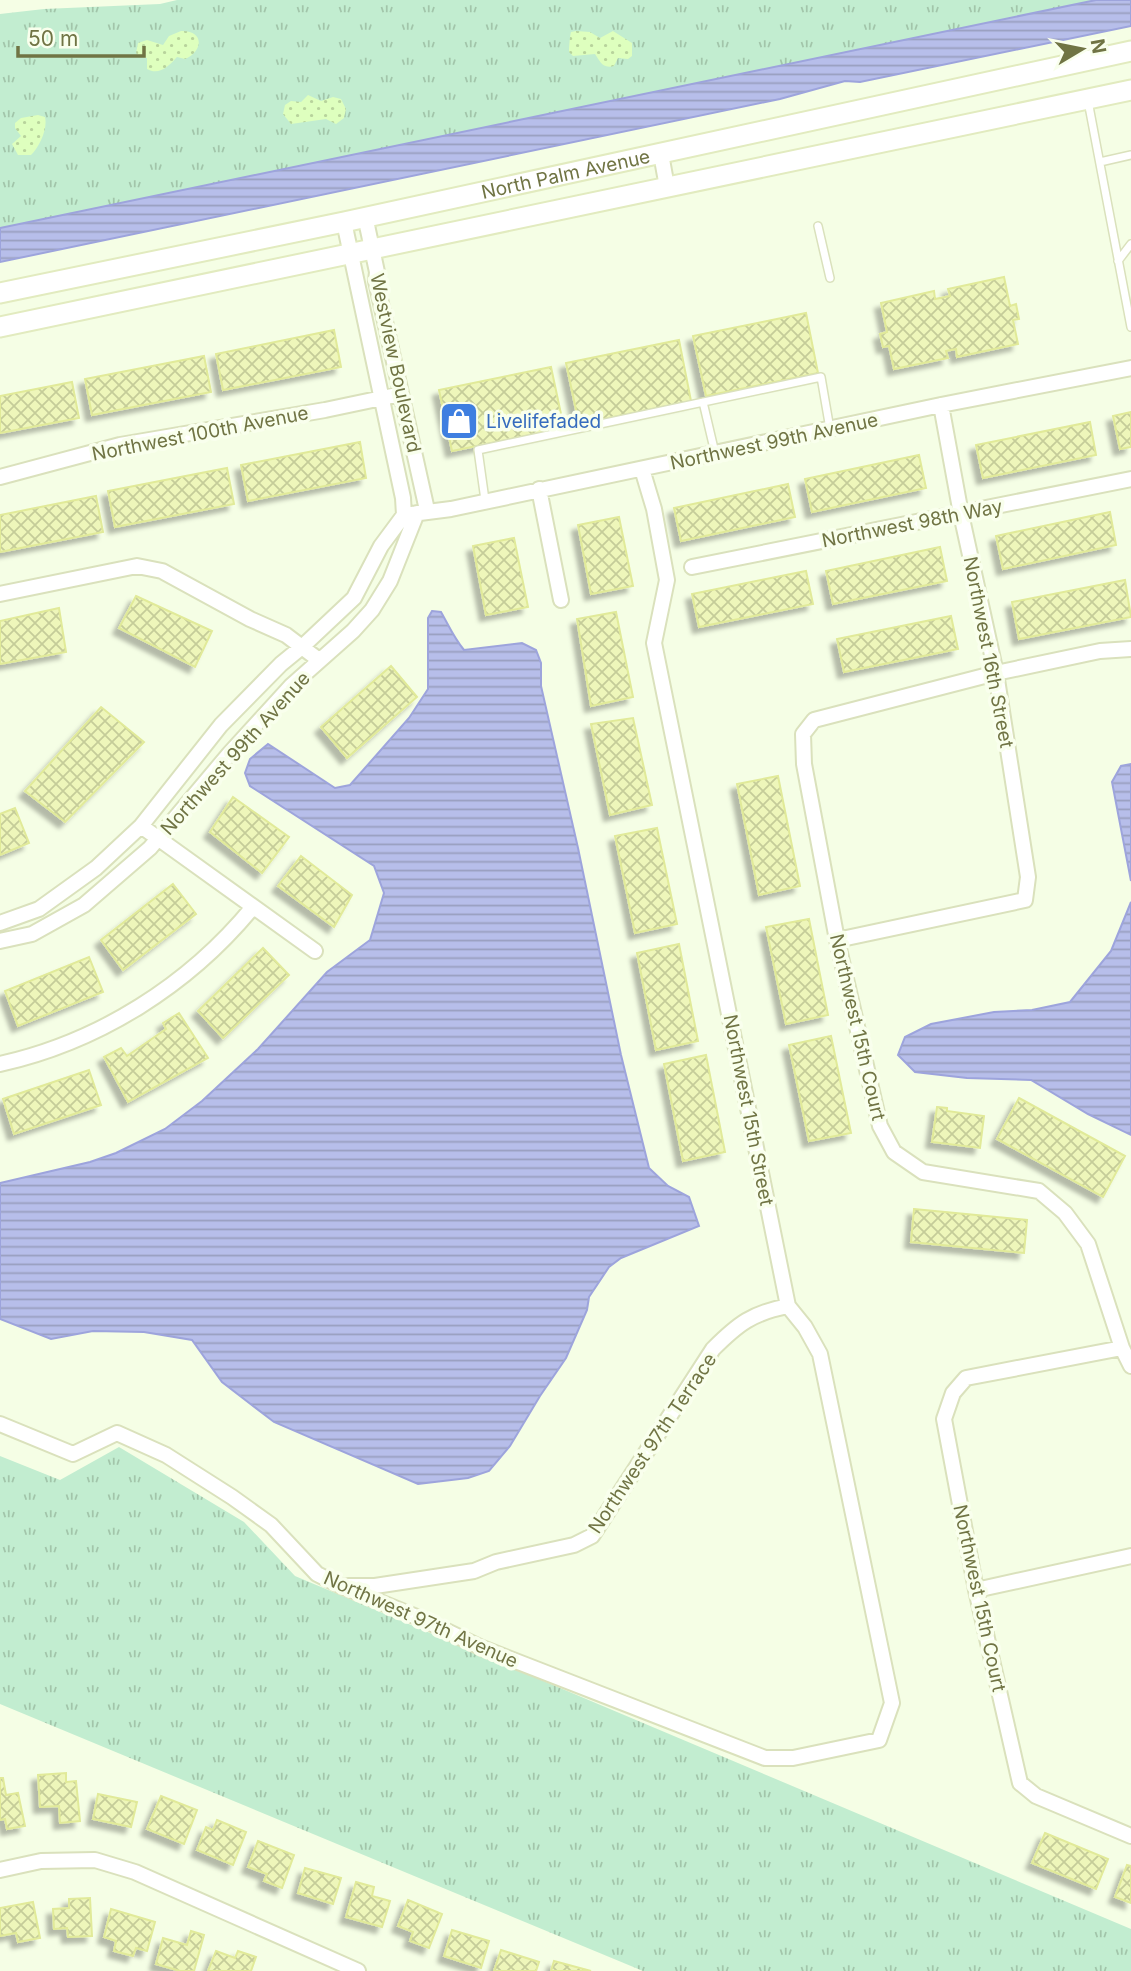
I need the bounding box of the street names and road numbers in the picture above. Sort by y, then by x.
street label: North Palm Avenue [479,145,652,204]
street label: Westview Boulevard [365,271,426,455]
street label: Northwest 100th Avenue [90,401,310,466]
street label: Northwest 99th Avenue [668,408,880,475]
street label: Northwest 98th Way [820,495,1005,552]
street label: Northwest 16th Street [959,554,1018,750]
street label: Northwest 99th Avenue [156,667,315,840]
street label: Northwest 15th Court [825,932,890,1123]
street label: Northwest 15th Street [719,1013,778,1208]
street label: Northwest 97th Terrace [583,1349,721,1538]
street label: Northwest 15th Court [948,1502,1011,1694]
street label: Northwest 97th Avenue [320,1566,521,1673]

